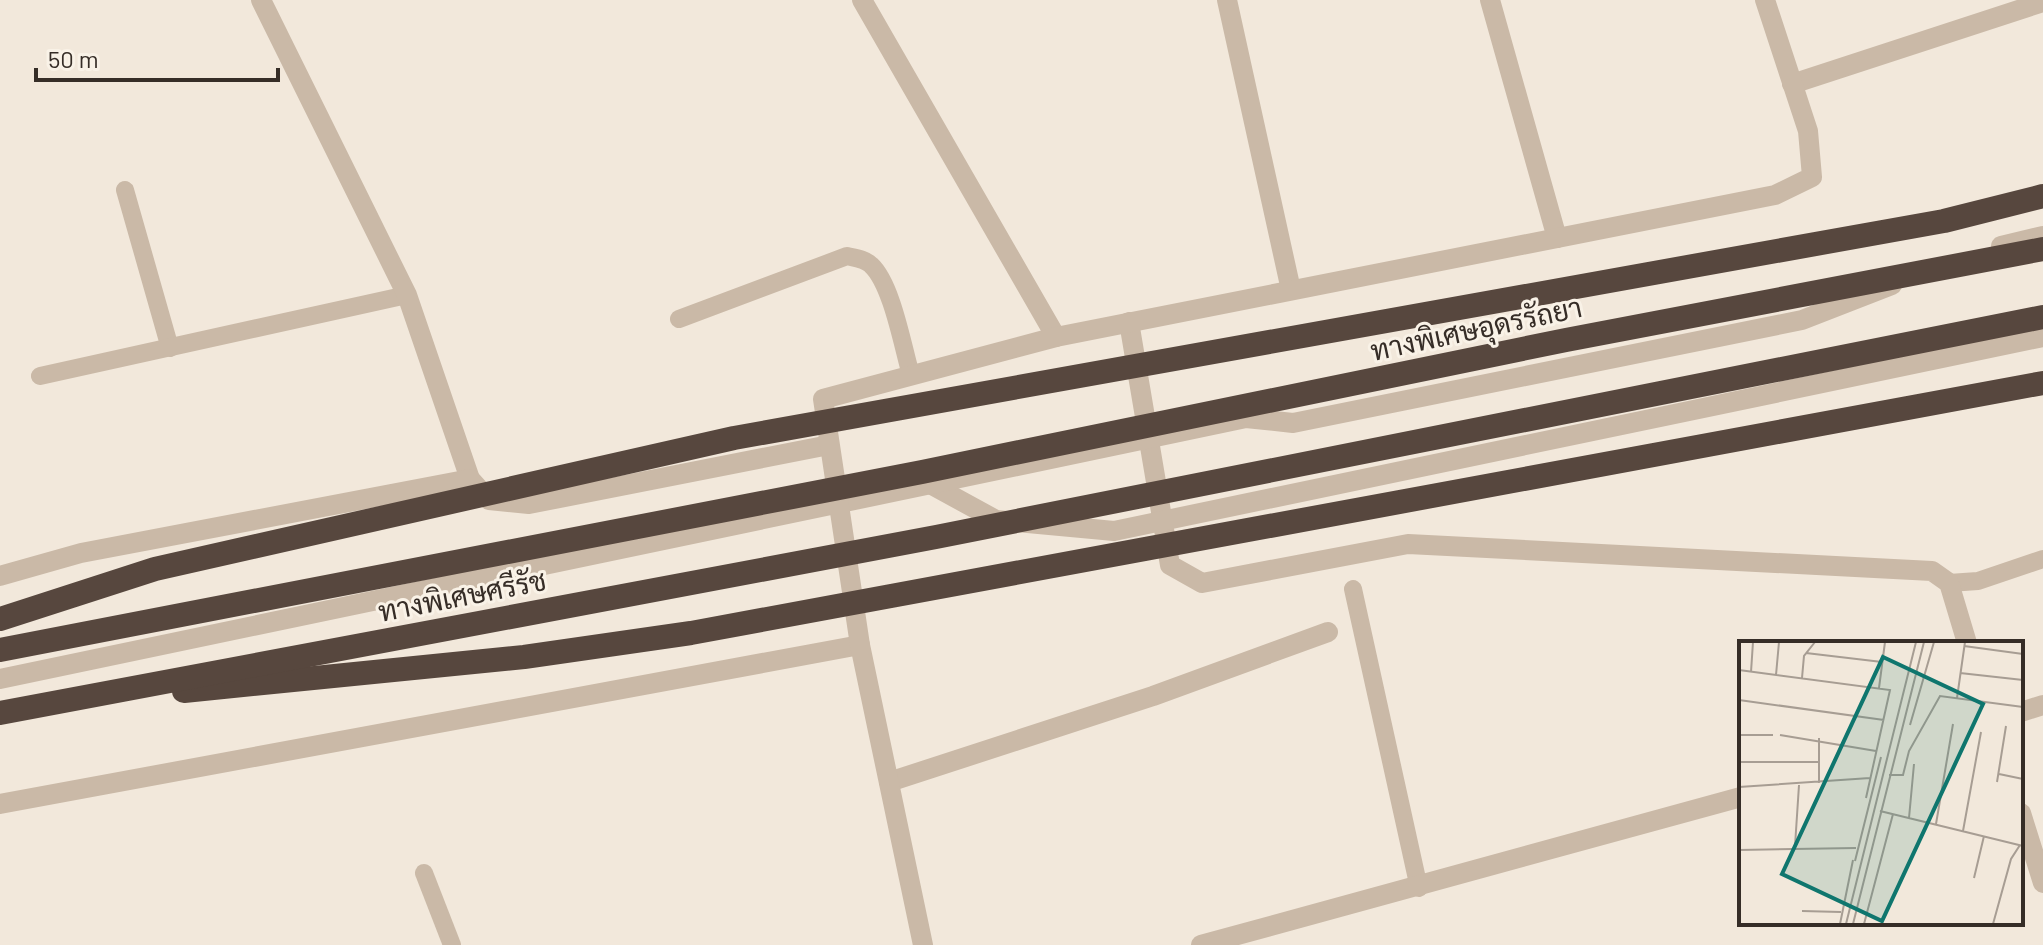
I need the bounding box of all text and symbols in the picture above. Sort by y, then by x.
scale bar [36,32,278,82]
text: 50 m [48,44,99,73]
street label: ทางพิเศษอุดรรัถยา [1367,289,1586,371]
street label: ทางพิเศษศรีรัช [375,562,549,628]
inset map [1739,641,2023,925]

